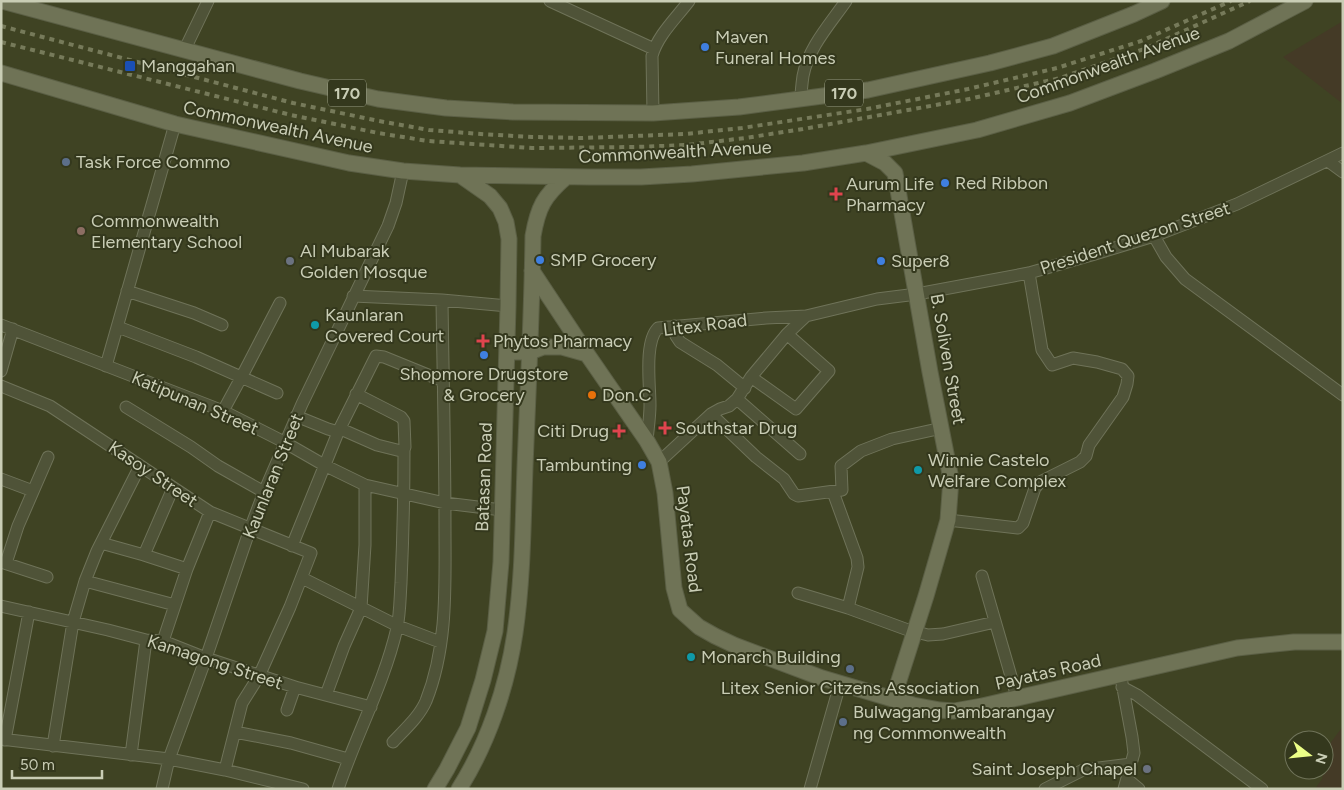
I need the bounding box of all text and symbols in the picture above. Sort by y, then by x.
street label: Commonwealth Avenue [1013,22,1203,108]
place label: Maven Funeral Homes [715,26,836,69]
marker: Maven Funeral Homes [699,41,711,53]
place label: Manggahan [141,55,235,77]
marker: Manggahan [123,59,137,73]
road number: 170 [328,80,366,106]
road number: 170 [825,80,863,106]
street label: Commonwealth Avenue [181,96,375,158]
street label: Commonwealth Avenue [578,136,772,168]
place label: Task Force Commo [76,151,230,173]
marker: Task Force Commo [60,156,72,168]
place label: Red Ribbon [955,172,1048,194]
place label: Aurum Life Pharmacy [846,173,934,216]
marker: Red Ribbon [939,177,951,189]
marker: Aurum Life Pharmacy [830,188,842,200]
street label: President Quezon Street [1037,197,1233,279]
place label: Commonwealth Elementary School [91,210,242,253]
marker: Commonwealth Elementary School [75,225,87,237]
place label: Al Mubarak Golden Mosque [300,240,427,283]
place label: SMP Grocery [550,249,657,271]
place label: Super8 [891,250,950,272]
marker: SMP Grocery [534,254,546,266]
marker: Al Mubarak Golden Mosque [284,255,296,267]
marker: Super8 [875,255,887,267]
street label: B. Soliven Street [926,292,970,426]
place label: Kaunlaran Covered Court [325,304,445,347]
street label: Litex Road [662,309,748,341]
marker: Kaunlaran Covered Court [309,319,321,331]
place label: Phytos Pharmacy [493,330,633,352]
marker: Phytos Pharmacy [477,335,489,347]
marker: Shopmore Drugstore & Grocery [478,349,490,361]
place label: Shopmore Drugstore & Grocery [400,363,569,406]
street label: Katipunan Street [128,366,262,440]
place label: Don.C [602,384,652,406]
marker: Don.C [586,389,598,401]
street label: Kaunlaran Street [238,410,308,542]
place label: Southstar Drug [675,417,797,439]
place label: Citi Drug [537,420,609,442]
street label: Batasan Road [471,422,497,532]
marker: Southstar Drug [659,422,671,434]
marker: Citi Drug [613,425,625,437]
street label: Kasoy Street [104,436,202,512]
place label: Winnie Castelo Welfare Complex [928,449,1067,492]
place label: Tambunting [536,454,632,476]
marker: Tambunting [636,459,648,471]
marker: Winnie Castelo Welfare Complex [912,464,924,476]
street label: Payatas Road [672,484,706,594]
street label: Kamagong Street [145,630,286,694]
place label: Monarch Building [701,646,841,668]
street label: Payatas Road [993,649,1103,695]
marker: Monarch Building [685,651,697,663]
marker: Litex Senior Citzens Association [844,663,856,675]
place label: Litex Senior Citzens Association [721,677,979,699]
place label: Bulwagang Pambarangay ng Commonwealth [853,701,1055,744]
marker: Bulwagang Pambarangay ng Commonwealth [837,716,849,728]
north arrow [1284,730,1334,780]
scale bar [12,748,102,780]
text: N [1311,751,1331,766]
text: 50 m [20,756,55,774]
place label: Saint Joseph Chapel [972,758,1137,780]
marker: Saint Joseph Chapel [1141,763,1153,775]

